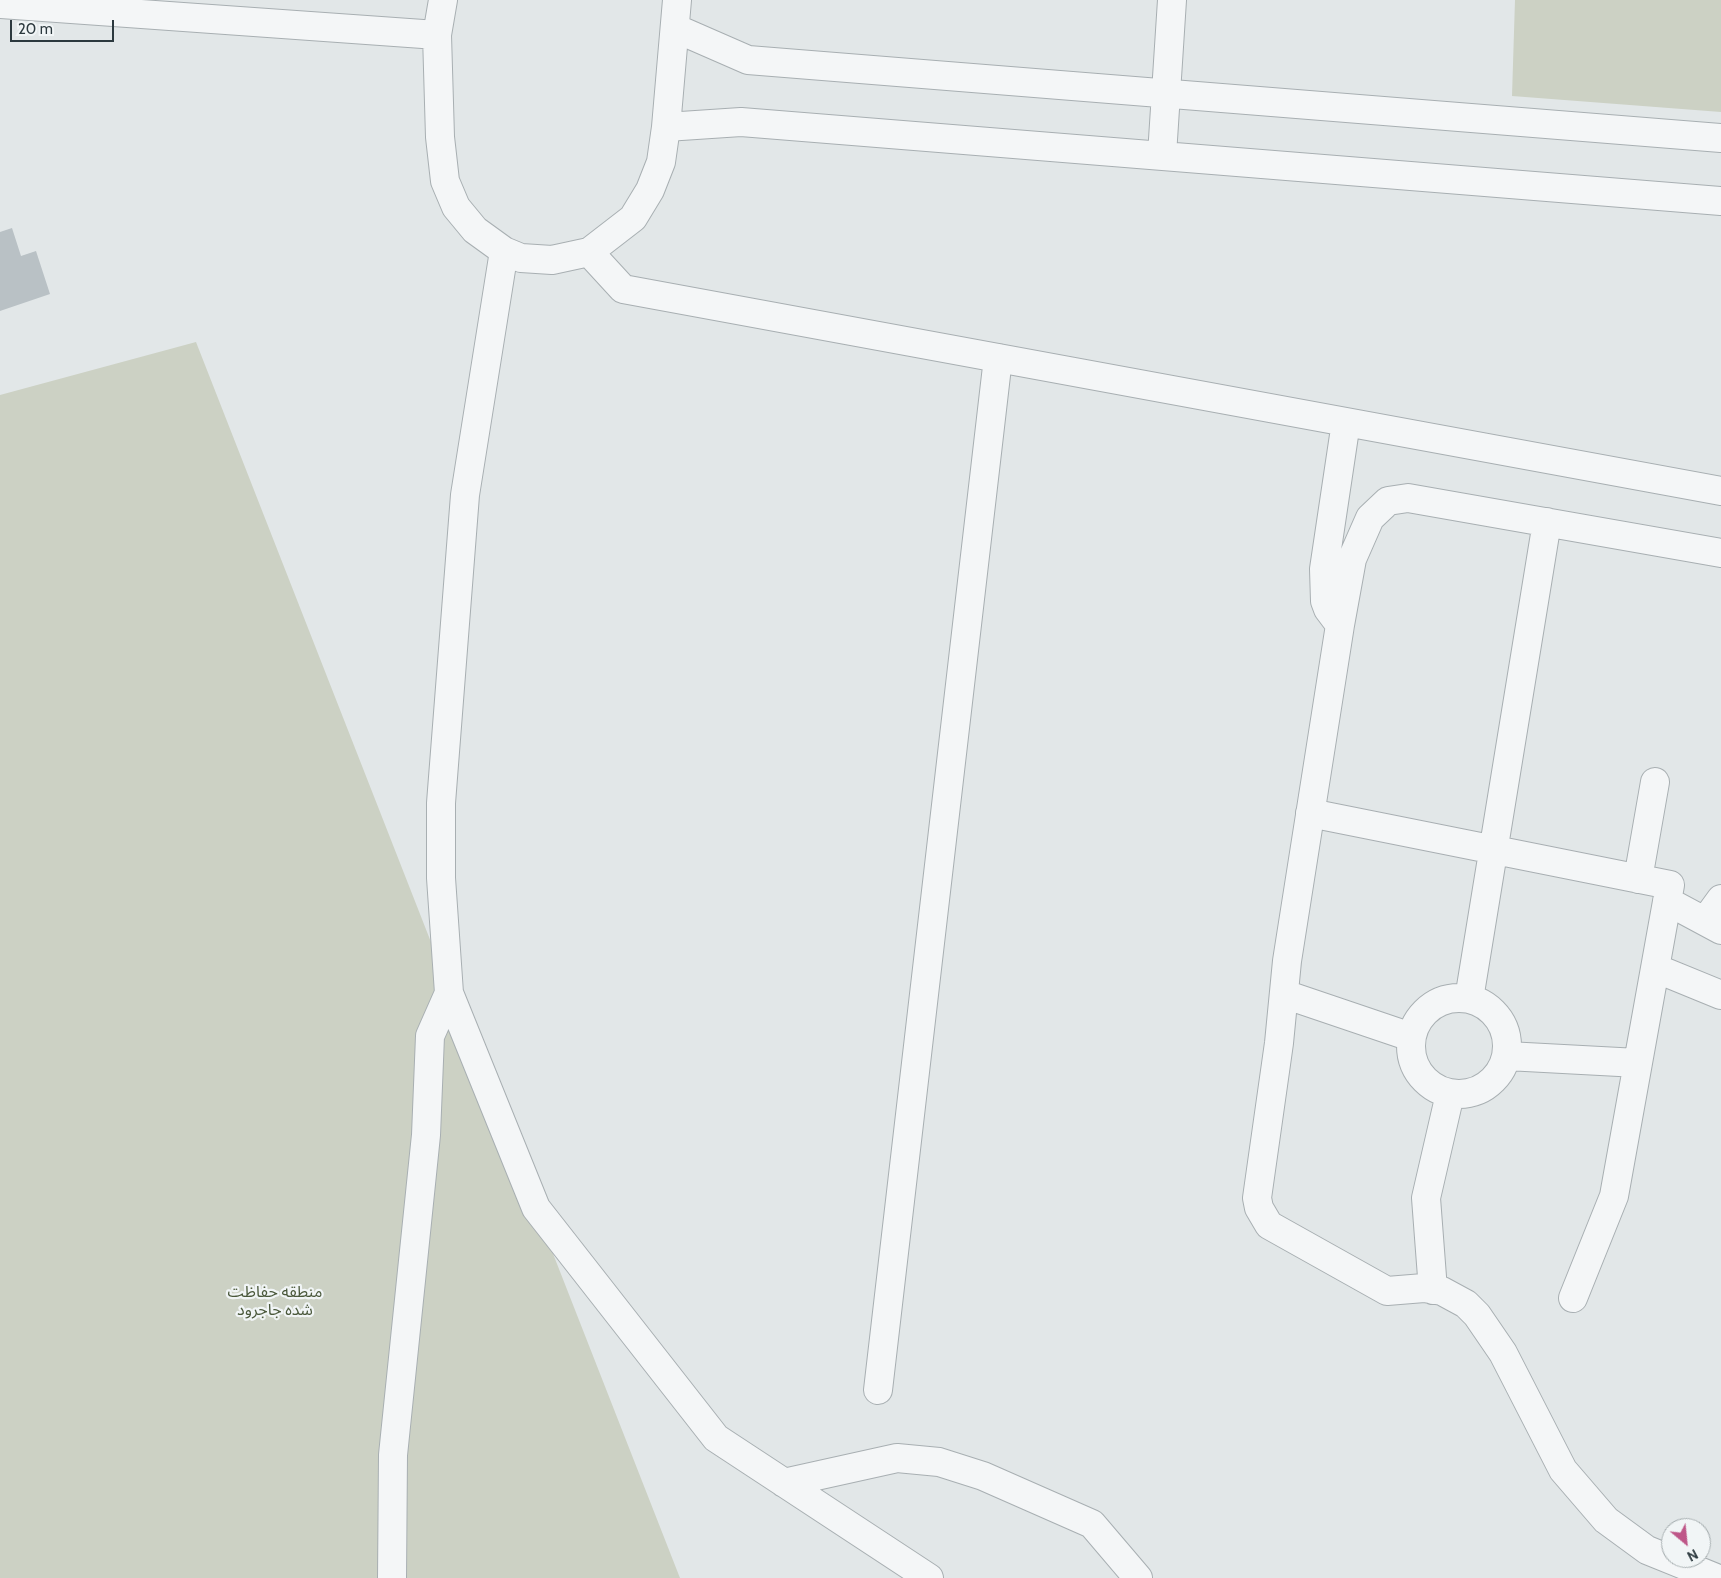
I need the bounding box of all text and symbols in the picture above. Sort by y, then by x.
scale bar [12,10,116,42]
text: 20 m [18,20,53,38]
park label: منطقه حفاظت شده جاجرود [228,1282,322,1320]
north arrow [1661,1518,1711,1568]
text: N [1684,1545,1701,1566]

